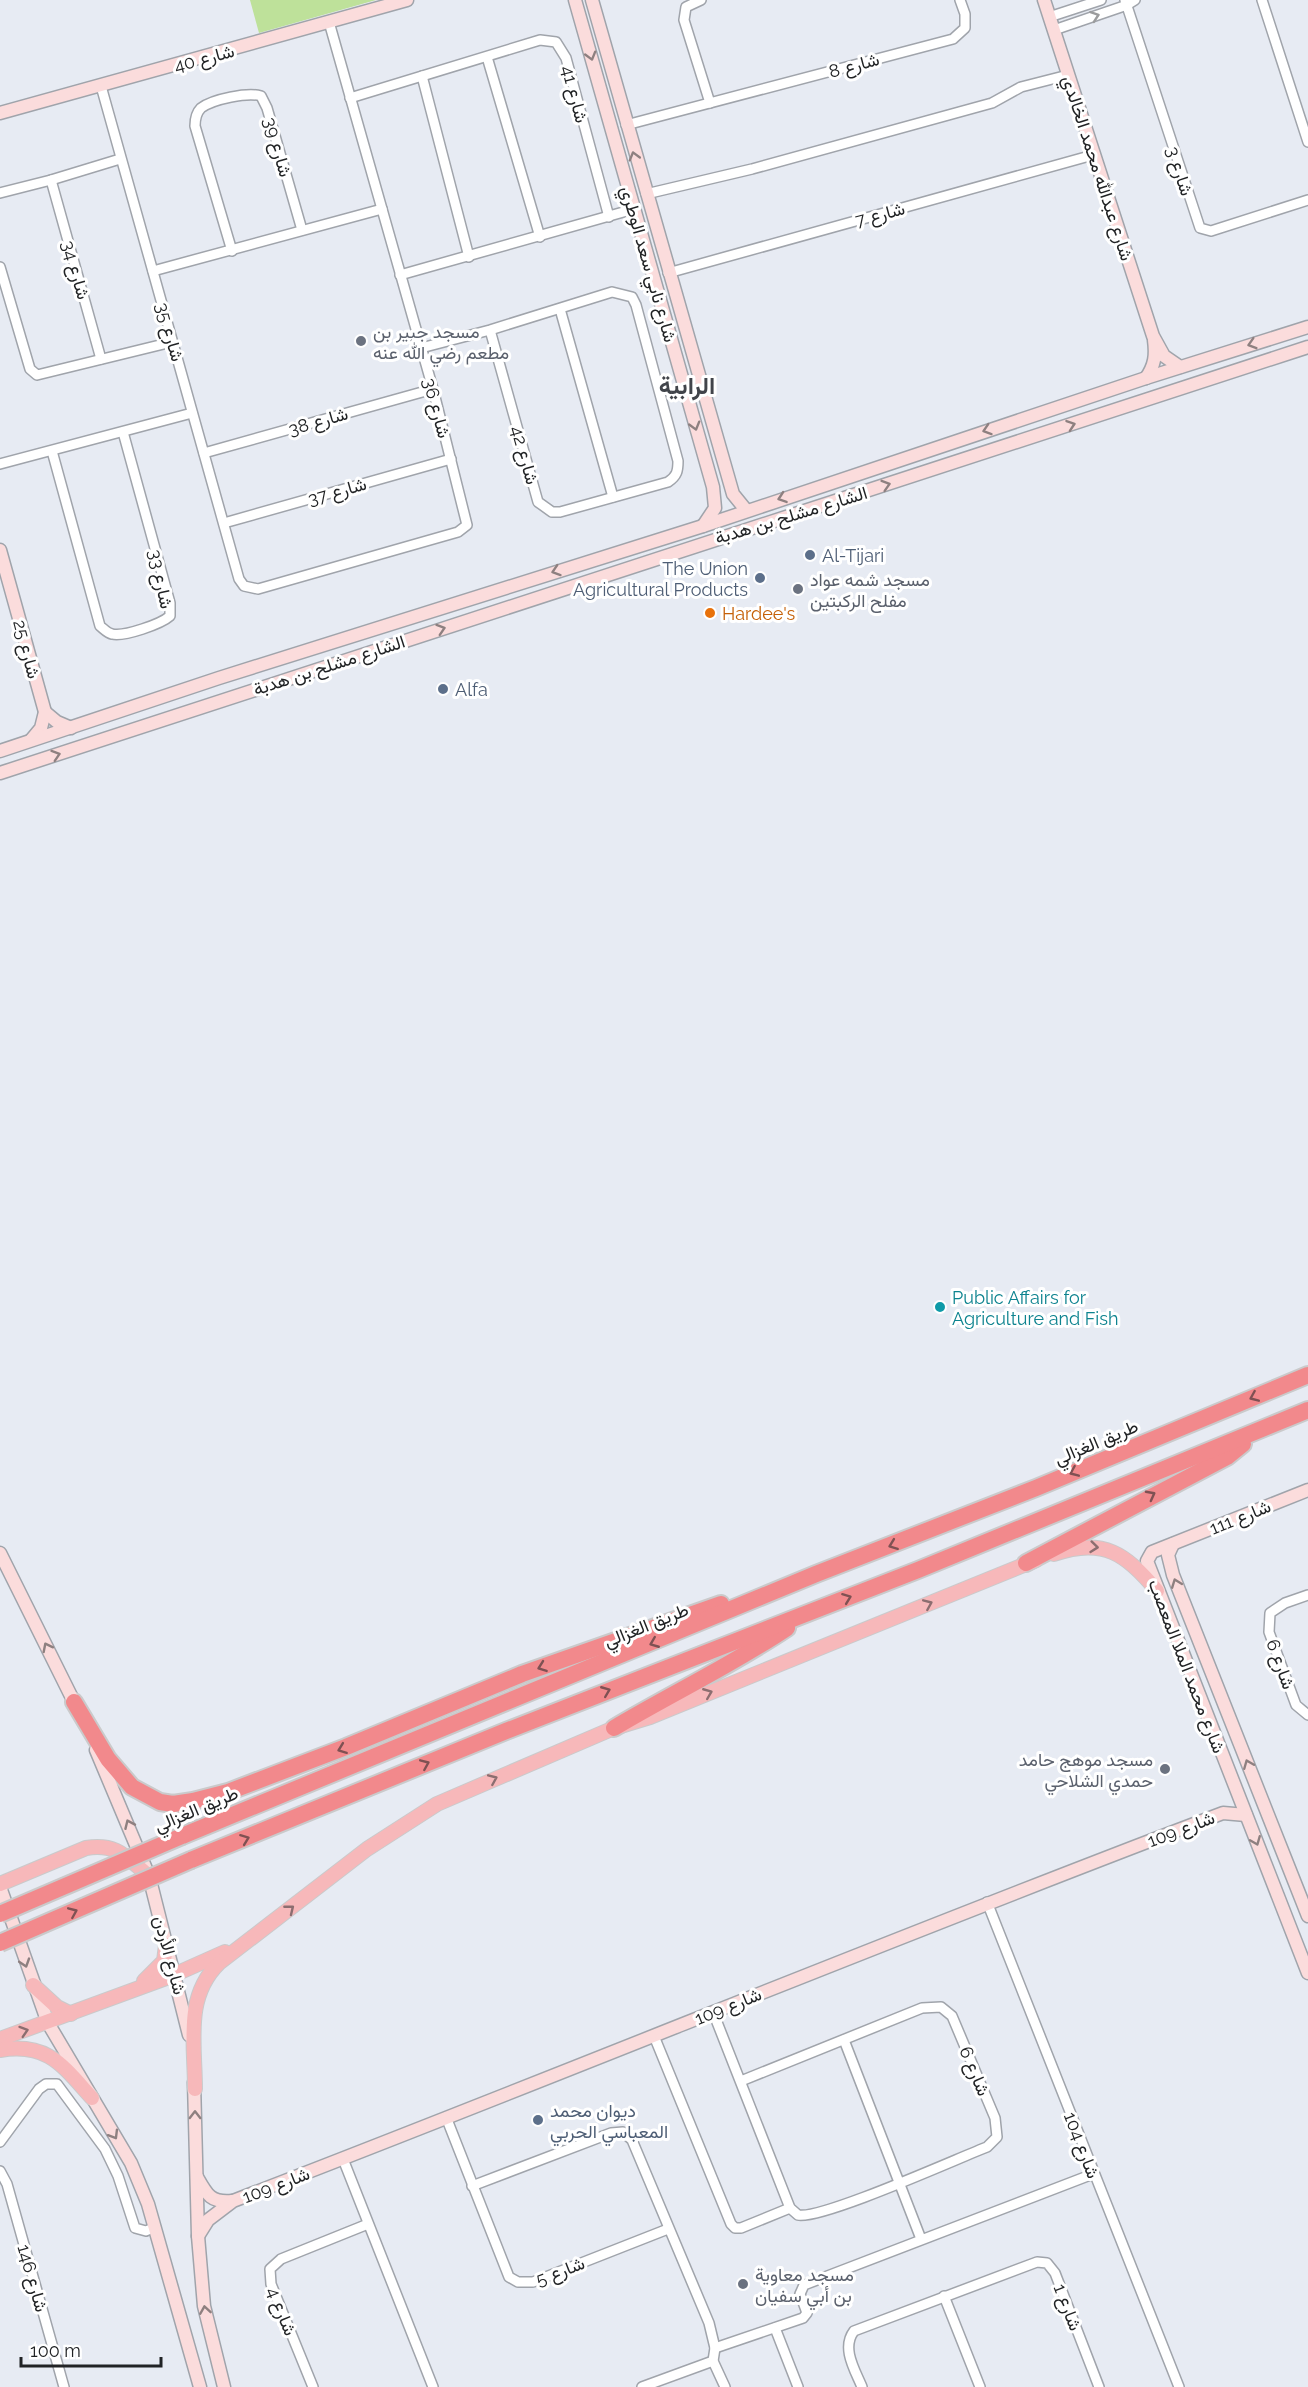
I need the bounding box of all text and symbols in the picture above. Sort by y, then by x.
one-way arrow [1089,11,1100,24]
street label: شارع 40 [172,40,237,78]
street label: شارع 8 [826,48,882,84]
one-way arrow [584,50,596,61]
street label: شارع 41 [555,63,593,125]
street label: شارع عبدالله محمد الخالدي [1053,73,1138,265]
street label: شارع 39 [258,115,296,180]
street label: شارع 3 [1160,144,1198,199]
one-way arrow [629,151,642,161]
street label: شارع نابي سعد الوطري [612,184,681,346]
street label: شارع 7 [853,197,908,233]
street label: شارع 34 [56,238,94,302]
street label: شارع 35 [150,300,188,364]
place label: مسجد جبير بن مطعم رضي الله عنه [373,321,509,368]
marker: مسجد جبير بن مطعم رضي الله عنه [354,334,368,348]
one-way arrow [1247,337,1258,349]
district label: الرابية [659,371,715,401]
street label: شارع 36 [417,376,455,441]
street label: شارع 38 [286,402,351,441]
one-way arrow [688,420,700,431]
one-way arrow [1066,420,1076,433]
street label: شارع 42 [505,423,543,487]
one-way arrow [982,423,993,436]
street label: شارع 37 [305,473,369,511]
one-way arrow [880,480,891,492]
street label: الشارع مشلح بن هدبة [712,482,870,550]
one-way arrow [777,491,788,503]
place label: Al-Tijari [822,545,884,566]
street label: شارع 33 [143,547,178,611]
marker: Al-Tijari [803,548,817,562]
place label: The Union Agricultural Products [573,558,748,600]
one-way arrow [551,564,562,577]
place label: مسجد شمه عواد مفلح الركبتين [810,569,930,613]
marker: The Union Agricultural Products [753,571,767,585]
marker: مسجد شمه عواد مفلح الركبتين [791,582,805,596]
place label: Hardee's [722,603,796,624]
marker: Hardee's [703,606,717,620]
street label: شارع 25 [7,617,45,681]
one-way arrow [435,624,446,636]
street label: الشارع مشلح بن هدبة [251,631,408,701]
place label: Alfa [455,679,488,700]
marker: Alfa [436,682,450,696]
one-way arrow [50,749,61,762]
place label: Public Affairs for Agriculture and Fish [952,1287,1118,1329]
marker: Public Affairs for Agriculture and Fish [933,1300,947,1314]
one-way arrow [1249,1390,1260,1402]
street label: طريق الغزالي [1051,1415,1143,1474]
one-way arrow [1069,1465,1080,1477]
one-way arrow [1145,1491,1155,1502]
street label: شارع 111 [1206,1495,1274,1541]
one-way arrow [888,1538,899,1550]
one-way arrow [1090,1540,1099,1553]
street label: شارع محمد الملا المعصب [1142,1576,1230,1757]
one-way arrow [1171,1578,1184,1589]
one-way arrow [840,1593,851,1605]
street label: طريق الغزالي [601,1599,693,1656]
one-way arrow [922,1599,933,1611]
one-way arrow [650,1636,661,1648]
street label: شارع 6 [1260,1636,1300,1693]
one-way arrow [43,1643,54,1654]
one-way arrow [537,1660,548,1673]
one-way arrow [601,1686,611,1699]
one-way arrow [702,1688,713,1700]
one-way arrow [337,1741,348,1754]
place label: مسجد موهج حامد حمدي الشلاحي [1019,1749,1153,1796]
one-way arrow [419,1759,430,1771]
one-way arrow [1243,1760,1255,1771]
marker: مسجد موهج حامد حمدي الشلاحي [1158,1762,1172,1776]
one-way arrow [486,1774,497,1786]
street label: طريق الغزالي [151,1782,243,1841]
street label: شارع 109 [1145,1807,1218,1853]
one-way arrow [124,1820,136,1831]
one-way arrow [239,1834,250,1846]
one-way arrow [1249,1835,1261,1846]
one-way arrow [283,1905,294,1916]
one-way arrow [67,1907,78,1919]
street label: شارع الأردن [147,1913,191,1997]
one-way arrow [18,1957,31,1968]
street label: شارع 109 [692,1983,765,2031]
one-way arrow [18,2026,29,2039]
street label: شارع 6 [953,2043,995,2100]
place label: ديوان محمد المعباسي الحربي [550,2100,668,2147]
street label: شارع 104 [1058,2109,1104,2182]
one-way arrow [189,2111,201,2120]
marker: ديوان محمد المعباسي الحربي [531,2113,545,2127]
one-way arrow [107,2129,119,2139]
street label: شارع 109 [240,2163,313,2209]
street label: شارع 146 [11,2242,53,2315]
street label: شارع 5 [533,2252,588,2292]
place label: مسجد معاوية بن أبي سفيان [755,2264,854,2311]
marker: مسجد معاوية بن أبي سفيان [736,2277,750,2291]
street label: شارع 1 [1048,2281,1086,2334]
street label: شارع 4 [261,2284,301,2339]
one-way arrow [200,2305,212,2314]
scale bar [21,2330,160,2368]
text: 100 m [30,2340,81,2361]

